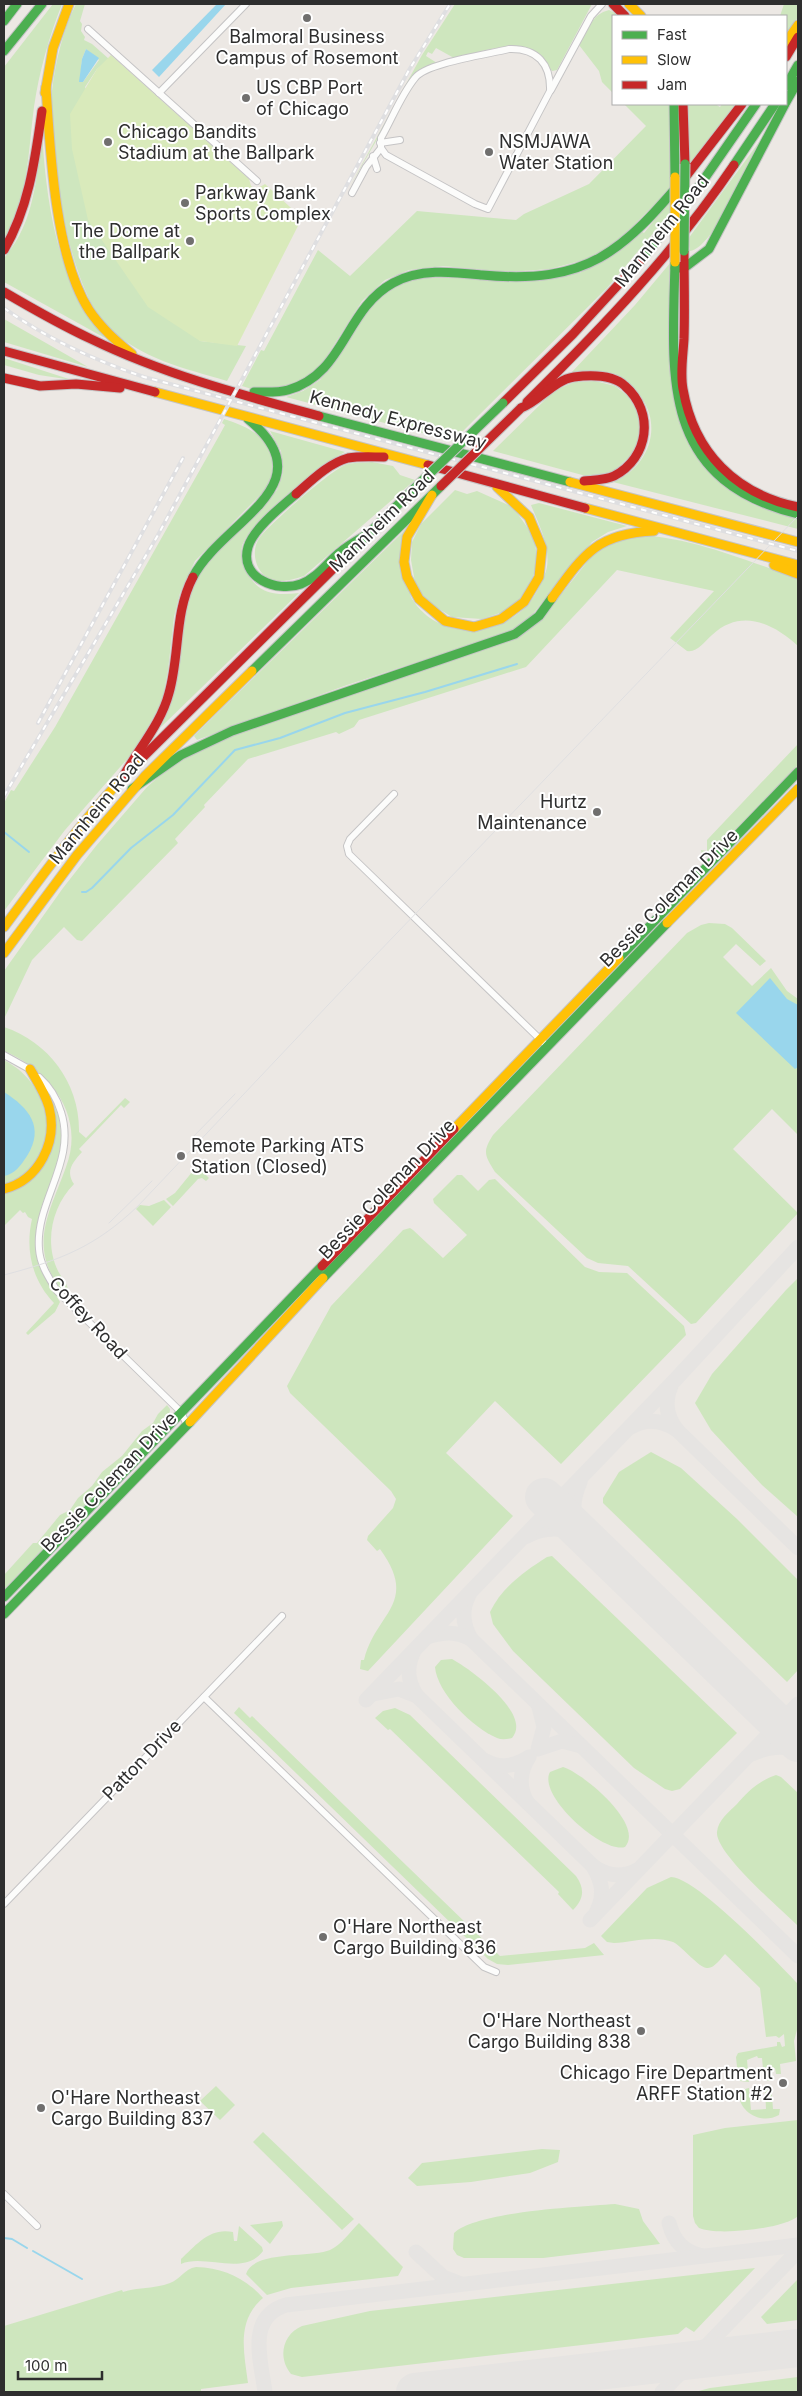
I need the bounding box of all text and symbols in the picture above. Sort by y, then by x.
marker: Balmoral Business Campus of Rosemont [301,12,313,24]
legend [612,15,787,105]
text: Fast [657,25,687,44]
place label: Balmoral Business Campus of Rosemont [216,26,399,68]
text: Slow [657,50,691,69]
text: Jam [657,75,687,94]
place label: US CBP Port of Chicago [256,77,363,119]
marker: US CBP Port of Chicago [240,92,252,104]
place label: Chicago Bandits Stadium at the Ballpark [118,121,315,163]
place label: NSMJAWA Water Station [499,131,613,173]
marker: Chicago Bandits Stadium at the Ballpark [102,136,114,148]
marker: NSMJAWA Water Station [483,146,495,158]
street label: Mannheim Road [610,171,713,291]
place label: Parkway Bank Sports Complex [195,182,331,224]
marker: Parkway Bank Sports Complex [179,197,191,209]
place label: The Dome at the Ballpark [71,220,180,262]
marker: The Dome at the Ballpark [184,235,196,247]
street label: Kennedy Expressway [307,386,489,453]
street label: Mannheim Road [325,465,438,576]
street label: Mannheim Road [44,749,149,868]
place label: Hurtz Maintenance [477,791,587,833]
marker: Hurtz Maintenance [591,806,603,818]
street label: Bessie Coleman Drive [595,824,742,971]
street label: Bessie Coleman Drive [314,1114,459,1263]
place label: Remote Parking ATS Station (Closed) [191,1135,364,1177]
marker: Remote Parking ATS Station (Closed) [175,1150,187,1162]
street label: Coffey Road [45,1272,132,1363]
street label: Bessie Coleman Drive [36,1407,181,1556]
street label: Patton Drive [98,1715,185,1804]
place label: O'Hare Northeast Cargo Building 836 [333,1916,496,1958]
marker: O'Hare Northeast Cargo Building 836 [317,1931,329,1943]
place label: O'Hare Northeast Cargo Building 838 [468,2010,631,2052]
marker: O'Hare Northeast Cargo Building 838 [635,2025,647,2037]
place label: Chicago Fire Department ARFF Station #2 [560,2062,773,2104]
marker: Chicago Fire Department ARFF Station #2 [777,2077,789,2089]
place label: O'Hare Northeast Cargo Building 837 [51,2087,213,2129]
marker: O'Hare Northeast Cargo Building 837 [35,2102,47,2114]
scale bar [18,2348,101,2380]
text: 100 m [25,2356,67,2375]

